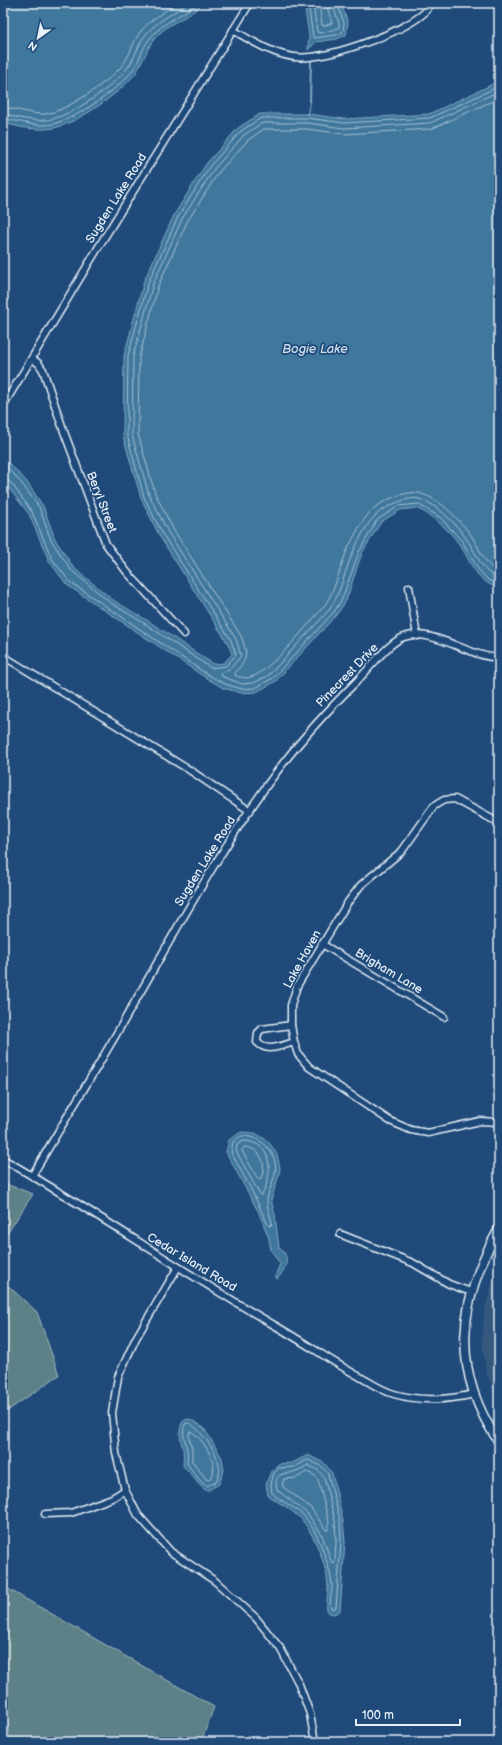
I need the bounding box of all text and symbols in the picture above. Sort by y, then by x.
north arrow [18,18,58,58]
text: N [26,38,40,54]
street label: Sugden Lake Road [83,150,150,246]
water label: Bogie Lake [282,341,348,357]
street label: Beryl Street [83,469,120,535]
street label: Pinecrest Drive [313,640,382,710]
street label: Sugden Lake Road [172,813,239,909]
street label: Lake Haven [280,927,325,991]
street label: Brigham Lane [352,945,425,997]
street label: Cedar Island Road [144,1230,239,1295]
scale bar [356,1701,460,1727]
text: 100 m [362,1708,394,1723]

